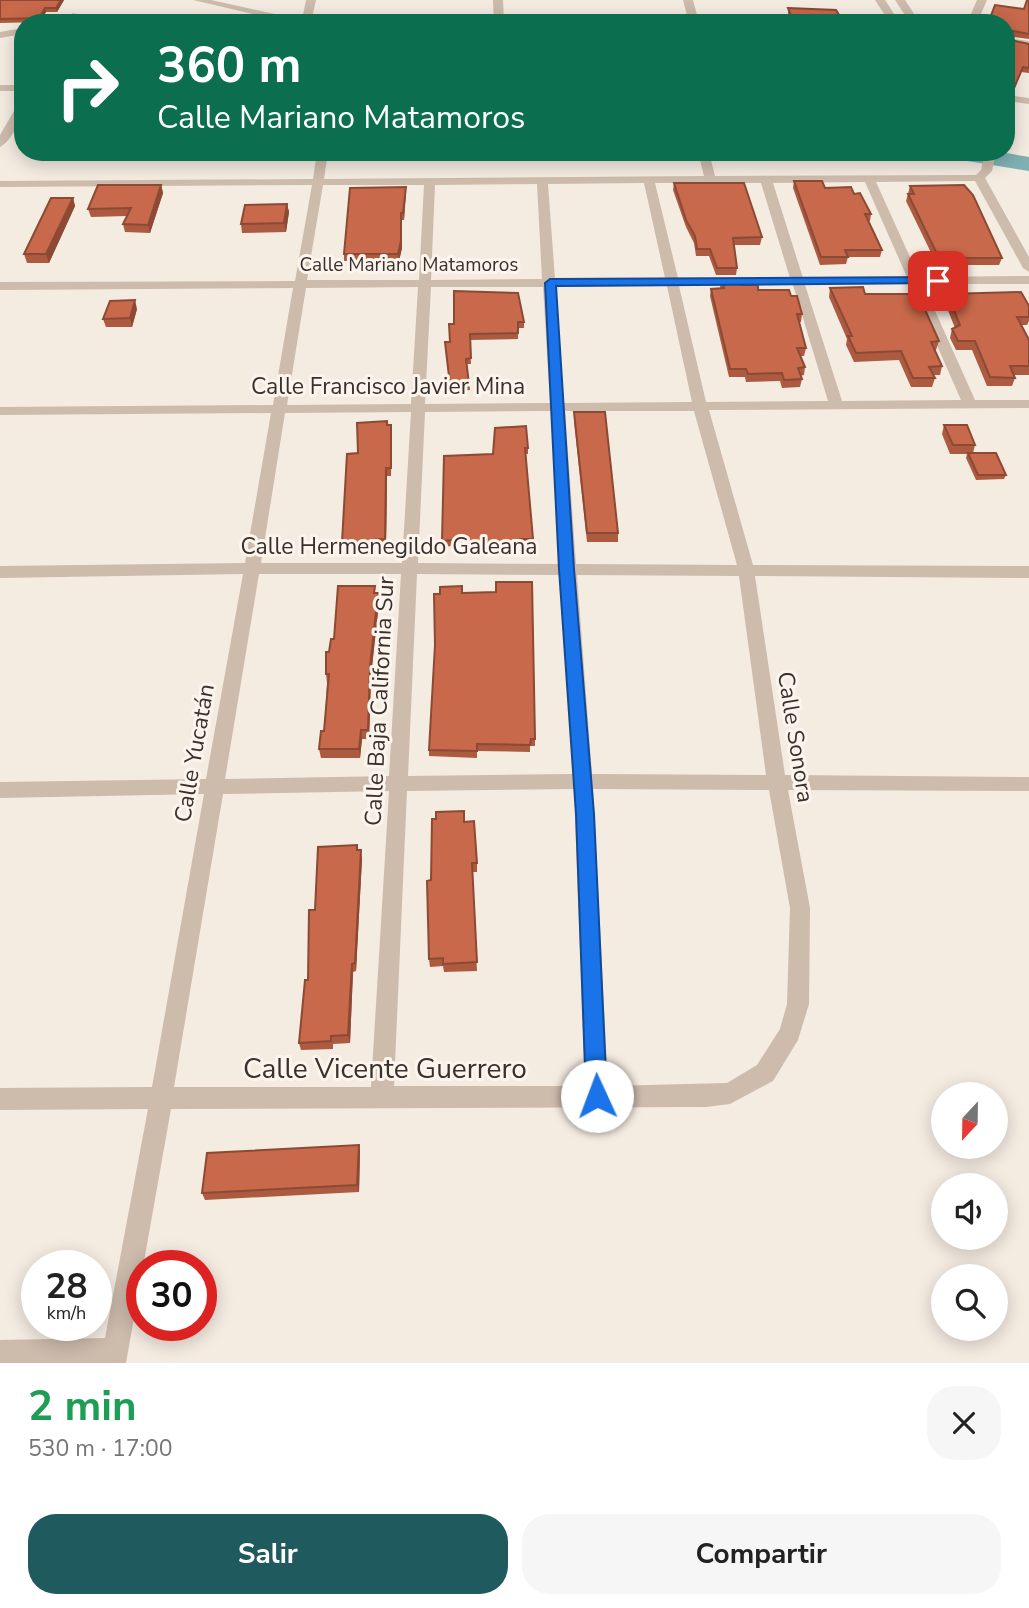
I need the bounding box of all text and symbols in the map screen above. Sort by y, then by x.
text: 360 m [157,32,301,99]
icon: right [42,42,133,133]
text: Calle Mariano Matamoros [157,96,525,139]
pin [908,251,968,311]
street label: Calle Mariano Matamoros [300,252,518,278]
icon: arrive [919,262,957,300]
street label: Calle Francisco Javier Mina [251,371,525,402]
street label: Calle Hermenegildo Galeana [240,531,538,562]
street label: Calle Baja California Sur [357,575,402,827]
street label: Calle Sonora [770,669,821,805]
street label: Calle Yucatán [167,681,222,825]
street label: Calle Vicente Guerrero [243,1050,527,1088]
position arrow [560,1059,634,1133]
north arrow [931,1082,1008,1158]
map controls [931,1082,1008,1341]
button: sound [931,1173,1008,1250]
speed limit sign: 30 [126,1250,217,1341]
text: 28 [45,1263,88,1310]
button: search [931,1264,1008,1341]
text: km/h [47,1301,86,1325]
text: 2 min [28,1378,137,1435]
button: close [927,1386,1001,1460]
text: 530 m · 17:00 [28,1433,173,1464]
button: Salir [28,1514,508,1594]
button: Compartir [522,1514,1001,1594]

